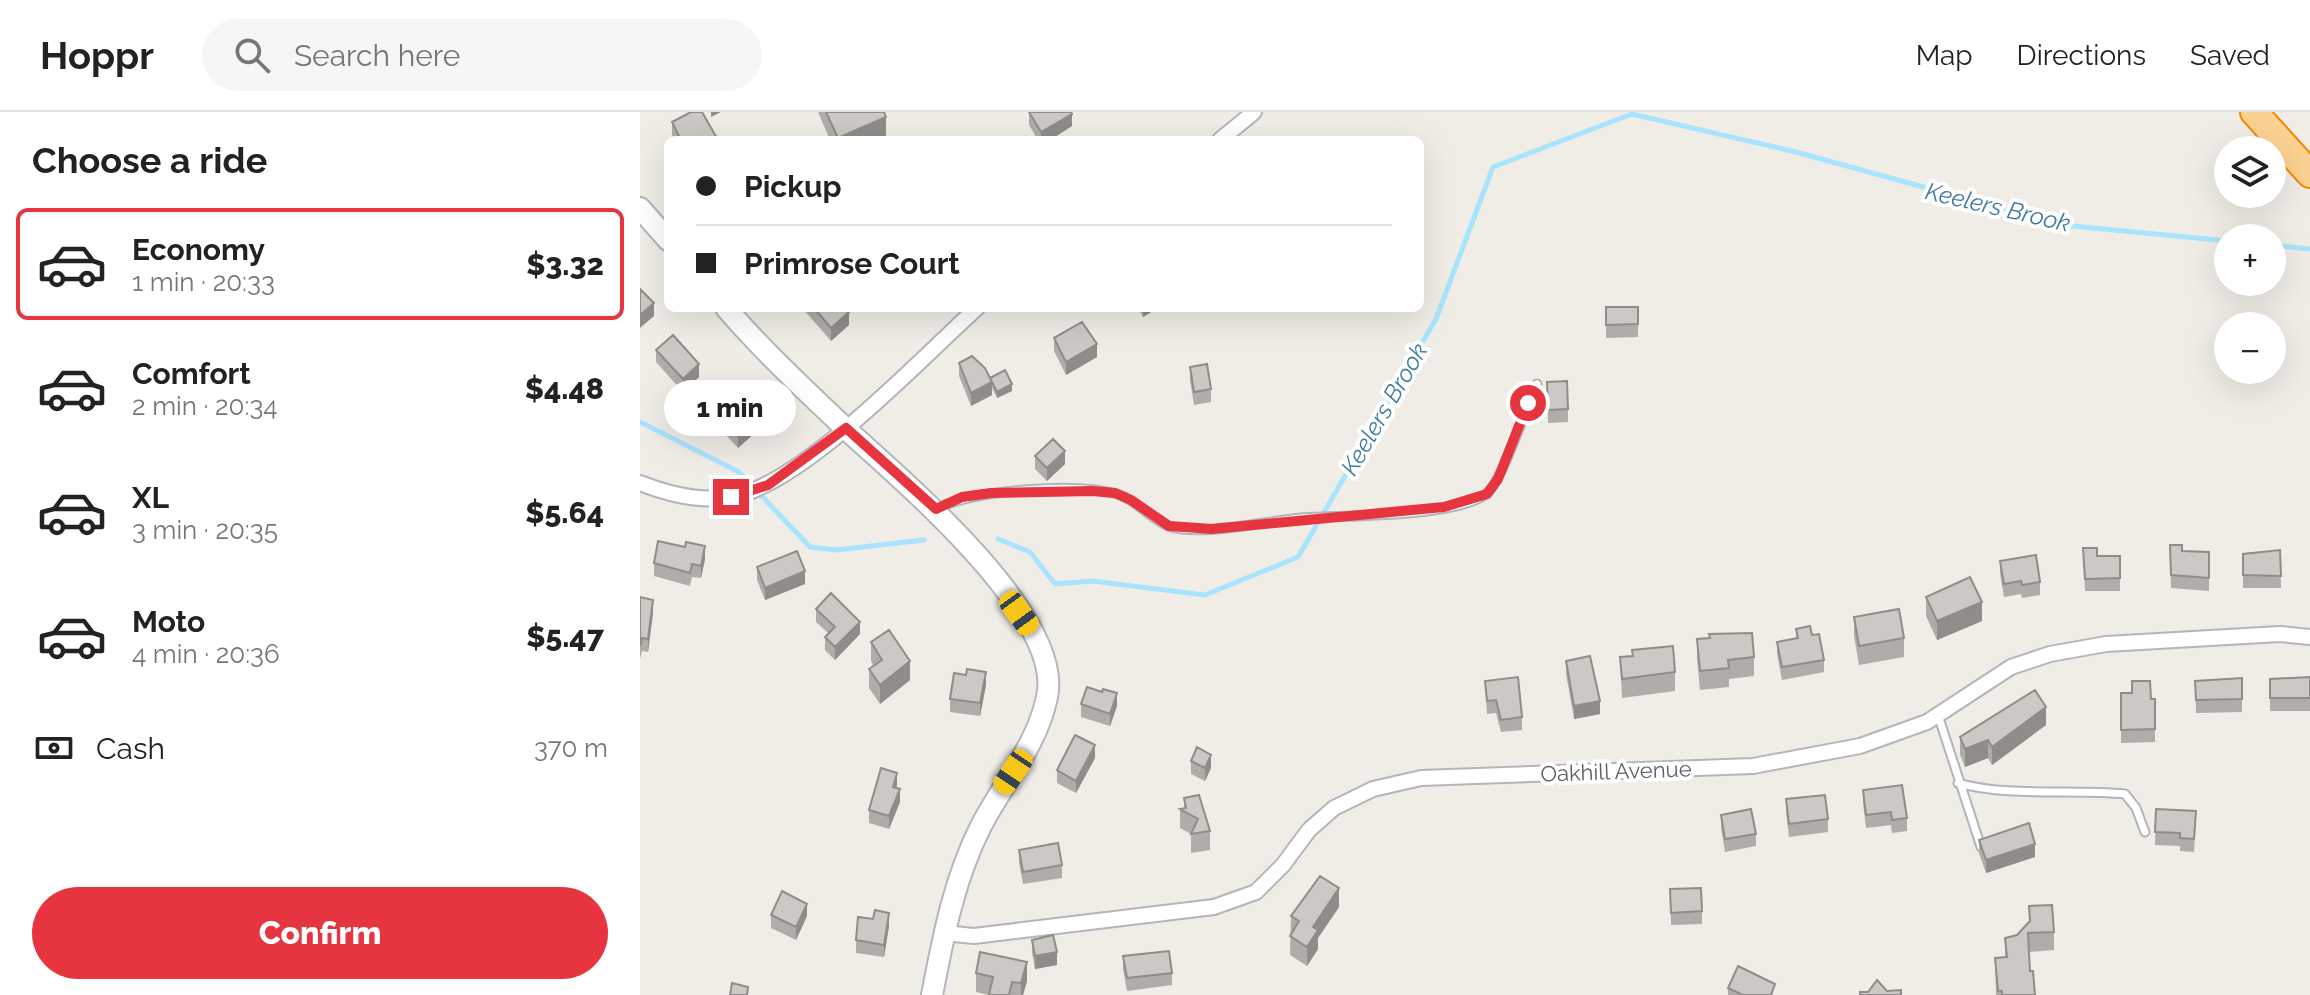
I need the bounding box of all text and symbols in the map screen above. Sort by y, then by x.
search box [202,19,762,91]
text: Hoppr [40,33,154,78]
icon: search [230,33,274,77]
text: Search here [294,38,460,73]
text: Map [1916,39,1973,72]
text: Directions [2017,39,2146,72]
text: Saved [2190,39,2270,72]
map controls [2214,136,2286,384]
button: layers [2214,136,2286,208]
text: Choose a ride [32,139,267,181]
text: Pickup [744,169,842,204]
water label: Keelers Brook [1923,176,2073,238]
button: + [2214,224,2286,296]
icon: car [36,228,108,300]
text: Economy [132,232,265,267]
text: Primrose Court [744,246,960,281]
text: $3.32 [526,247,604,282]
text: 1 min · 20:33 [132,267,275,297]
button: − [2214,312,2286,384]
water label: Keelers Brook [1334,338,1434,480]
icon: car [36,352,108,424]
text: Comfort [132,356,251,391]
text: $4.48 [525,371,604,406]
callout: 1 min [665,381,797,437]
route start [1510,385,1546,421]
text: 2 min · 20:34 [132,391,278,421]
text: 1 min [697,393,763,423]
icon: car [36,476,108,548]
route end [713,479,749,515]
text: XL [132,480,169,515]
text: $5.64 [525,495,604,530]
text: 3 min · 20:35 [132,515,278,545]
car [995,587,1043,639]
icon: car [36,600,108,672]
text: Moto [132,604,205,639]
text: $5.47 [526,619,604,654]
text: 4 min · 20:36 [132,639,280,669]
icon: cash [32,726,76,770]
text: Cash [96,731,165,766]
text: 370 m [534,733,608,763]
car [990,745,1036,799]
street label: Oakhill Avenue [1540,755,1692,787]
button: Confirm [32,887,608,979]

